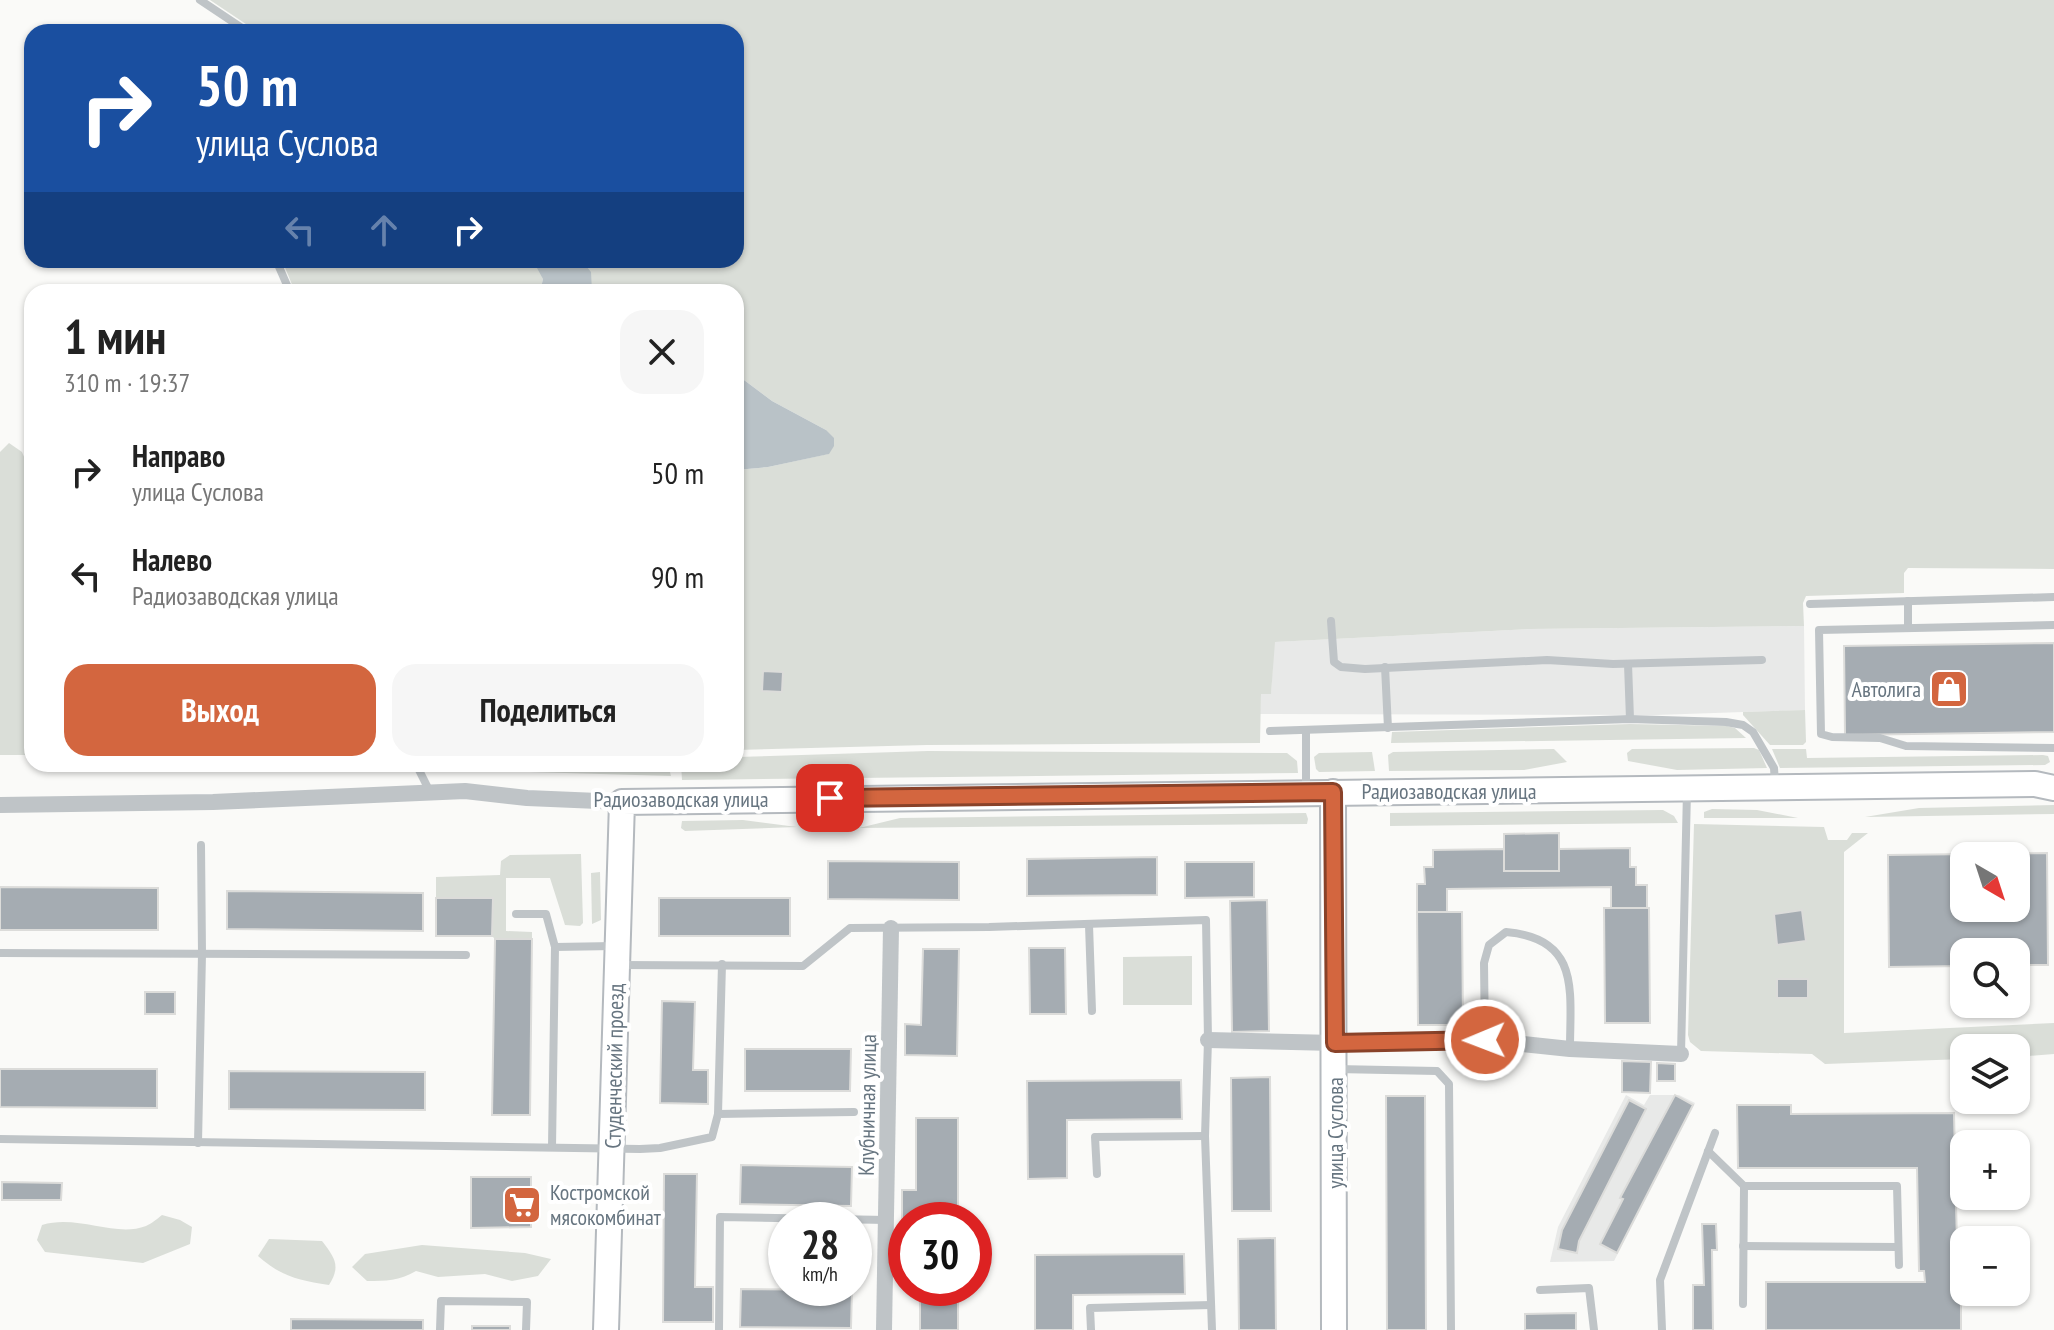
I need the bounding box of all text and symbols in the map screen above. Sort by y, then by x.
text: 50 m [196,49,298,121]
icon: right [64,56,168,160]
text: улица Суслова [196,119,379,166]
icon: left [278,208,322,252]
icon: ahead [362,208,406,252]
icon: right [446,208,490,252]
text: 1 мин [64,305,166,367]
button: close [620,310,704,394]
text: 310 m · 19:37 [64,366,190,399]
text: Направо [132,436,225,475]
icon: right [64,450,108,494]
text: 50 m [651,453,704,492]
text: улица Суслова [132,475,264,508]
text: Налево [132,540,212,579]
icon: left [64,554,108,598]
text: 90 m [651,557,704,596]
text: Радиозаводская улица [132,579,339,612]
button: Выход [64,664,376,756]
button: Поделиться [392,664,704,756]
shop icon: Автолига [1928,668,1970,710]
place label: Автолига [1852,675,1921,703]
pin [796,764,864,832]
icon: arrive [808,776,852,820]
street label: Радиозаводская улица [1362,777,1536,805]
street label: Радиозаводская улица [594,785,768,813]
north arrow [1950,842,2030,922]
map controls [1950,842,2030,1306]
button: search [1950,938,2030,1018]
street label: Студенческий проезд [599,983,629,1149]
position arrow [1443,998,1527,1082]
street label: Клубничная улица [852,1034,882,1176]
button: layers [1950,1034,2030,1114]
street label: улица Суслова [1321,1077,1349,1189]
button: + [1950,1130,2030,1210]
place label: Костромской мясокомбинат [550,1178,662,1231]
supermarket icon: Костромской мясокомбинат [501,1184,543,1226]
speed limit sign: 30 [888,1202,992,1306]
text: 28 [801,1218,839,1270]
button: − [1950,1226,2030,1306]
text: km/h [802,1261,838,1287]

